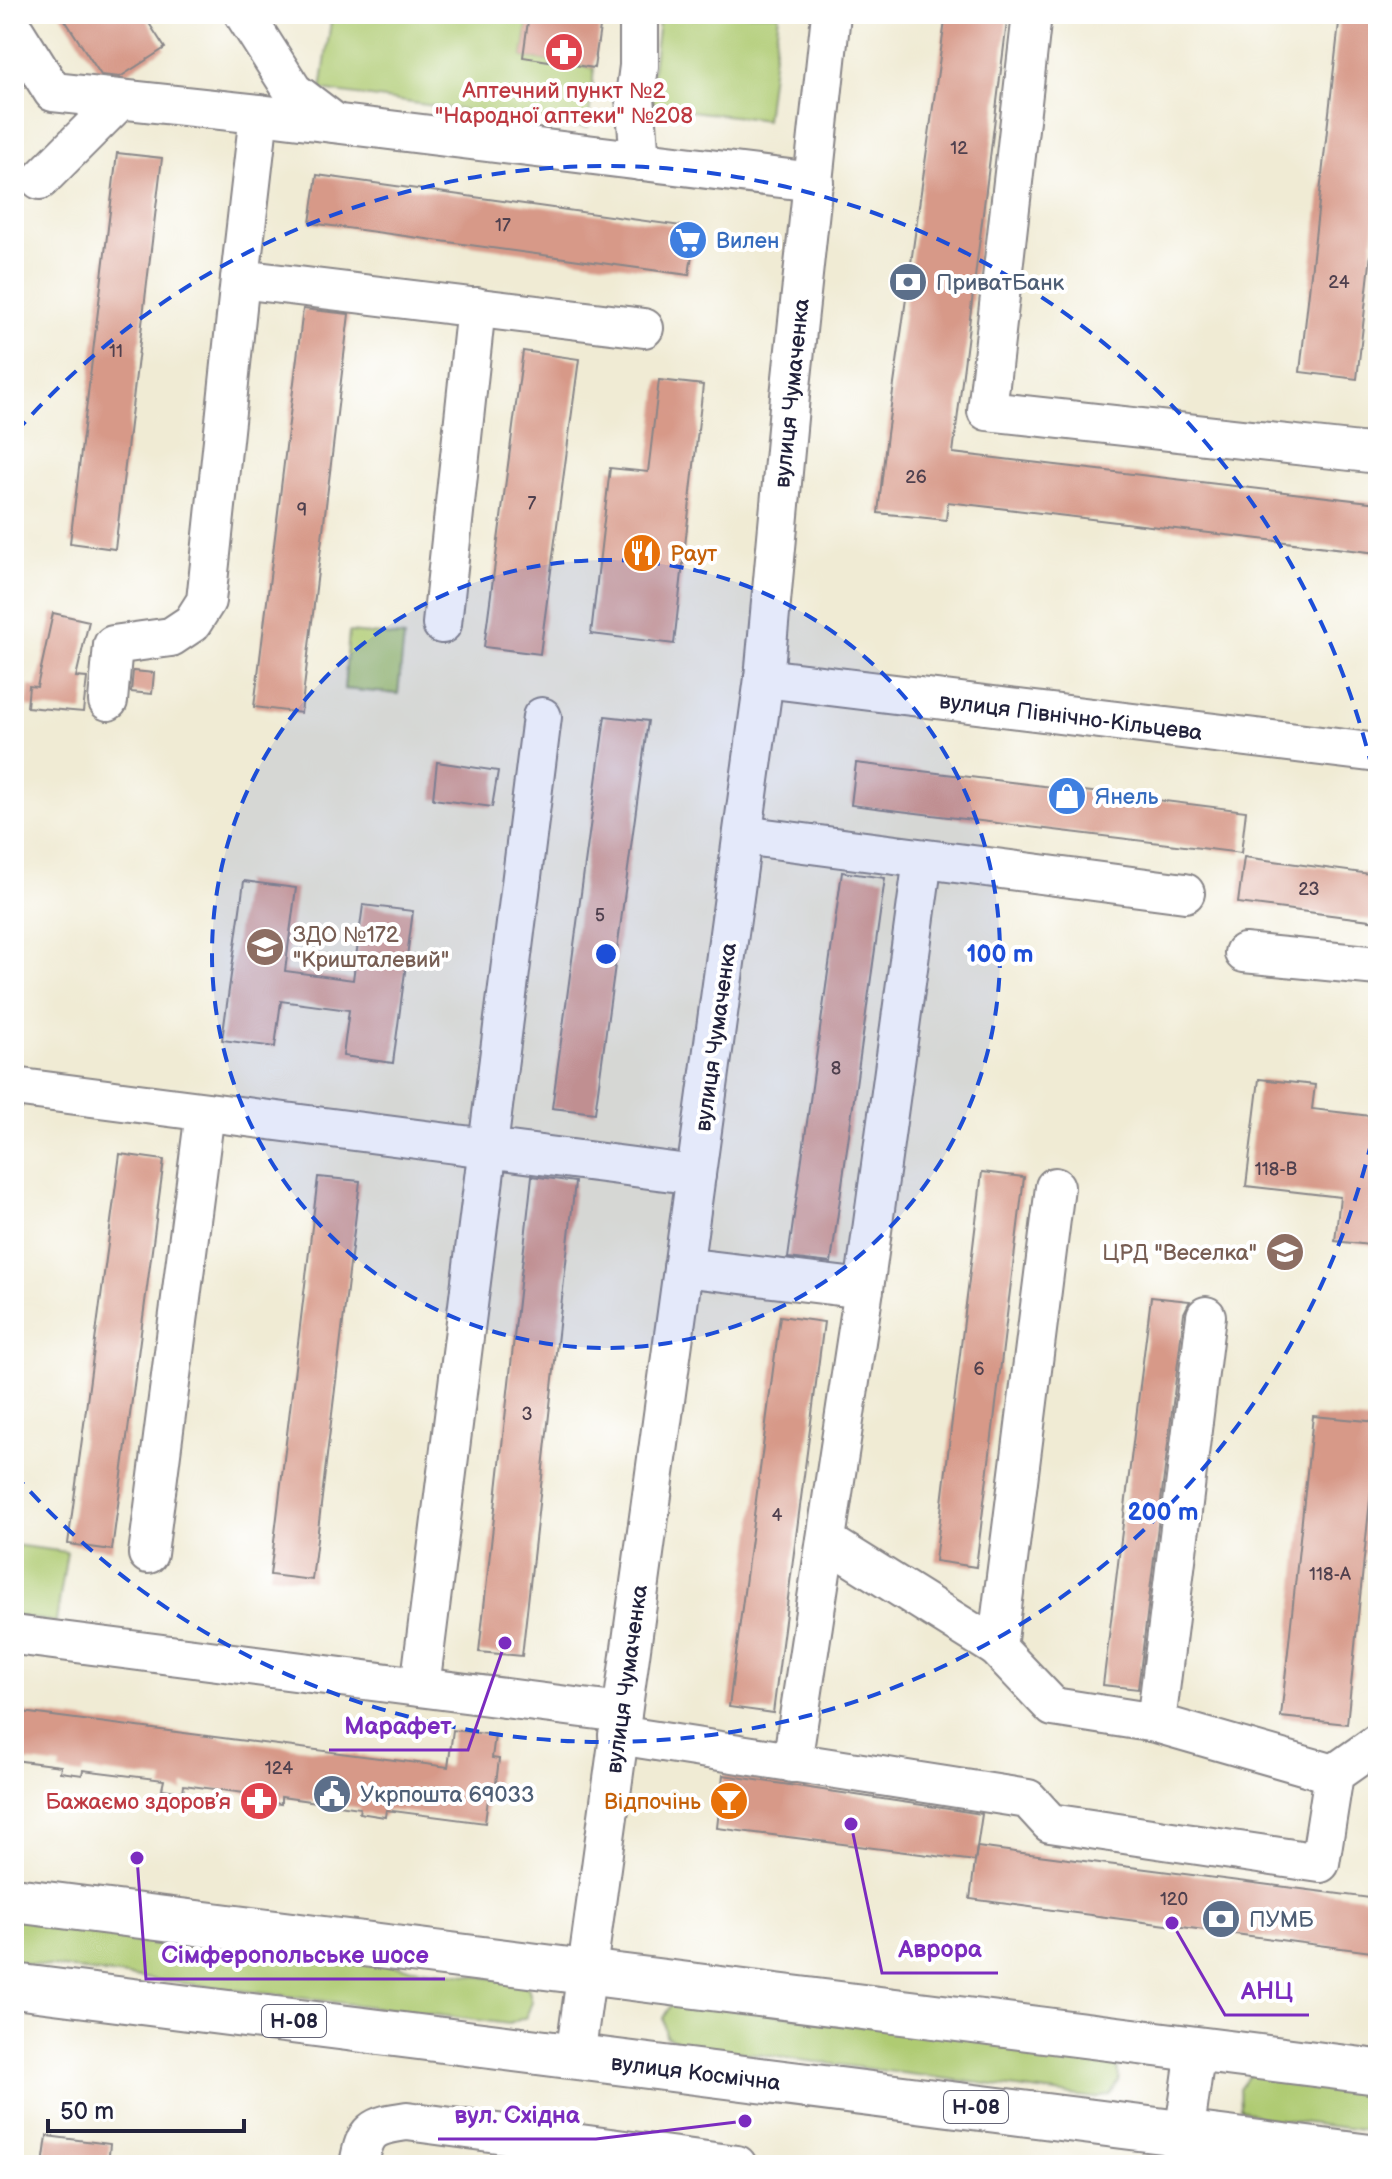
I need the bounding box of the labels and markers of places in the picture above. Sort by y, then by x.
pharmacy icon: Аптечний пункт №2 "Народної аптеки" №208 [543,31,585,73]
place label: Аптечний пункт №2 "Народної аптеки" №208 [435,78,693,130]
supermarket icon: Вилен [667,219,709,261]
place label: Вилен [716,228,779,255]
bank icon: ПриватБанк [887,261,929,303]
place label: ПриватБанк [936,270,1065,297]
restaurant icon: Раут [621,532,663,574]
place label: Раут [670,541,718,568]
shop icon: Янель [1046,775,1088,817]
place label: Янель [1095,784,1159,811]
place label: ЗДО №172 "Кришталевий" [293,922,449,974]
school or university icon: ЗДО №172 "Кришталевий" [244,926,286,968]
centre of rings [592,940,620,968]
school or university icon: ЦРД "Веселка" [1264,1231,1306,1273]
place label: ЦРД "Веселка" [1102,1240,1257,1267]
callout: Марафет [329,1702,468,1750]
public building icon: Укрпошта 69033 [311,1773,353,1815]
pharmacy icon: Бажаємо здоровʼя [238,1780,280,1822]
bar icon: Відпочінь [708,1780,750,1822]
place label: Укрпошта 69033 [360,1782,535,1809]
place label: Бажаємо здоровʼя [45,1789,231,1816]
place label: Відпочінь [604,1789,701,1816]
bank icon: ПУМБ [1200,1898,1242,1940]
place label: ПУМБ [1249,1907,1314,1934]
callout: Аврора [882,1925,998,1973]
callout: Сімферопольське шосе [146,1931,445,1979]
callout: АНЦ [1225,1967,1309,2015]
callout: вул. Східна [438,2091,596,2139]

